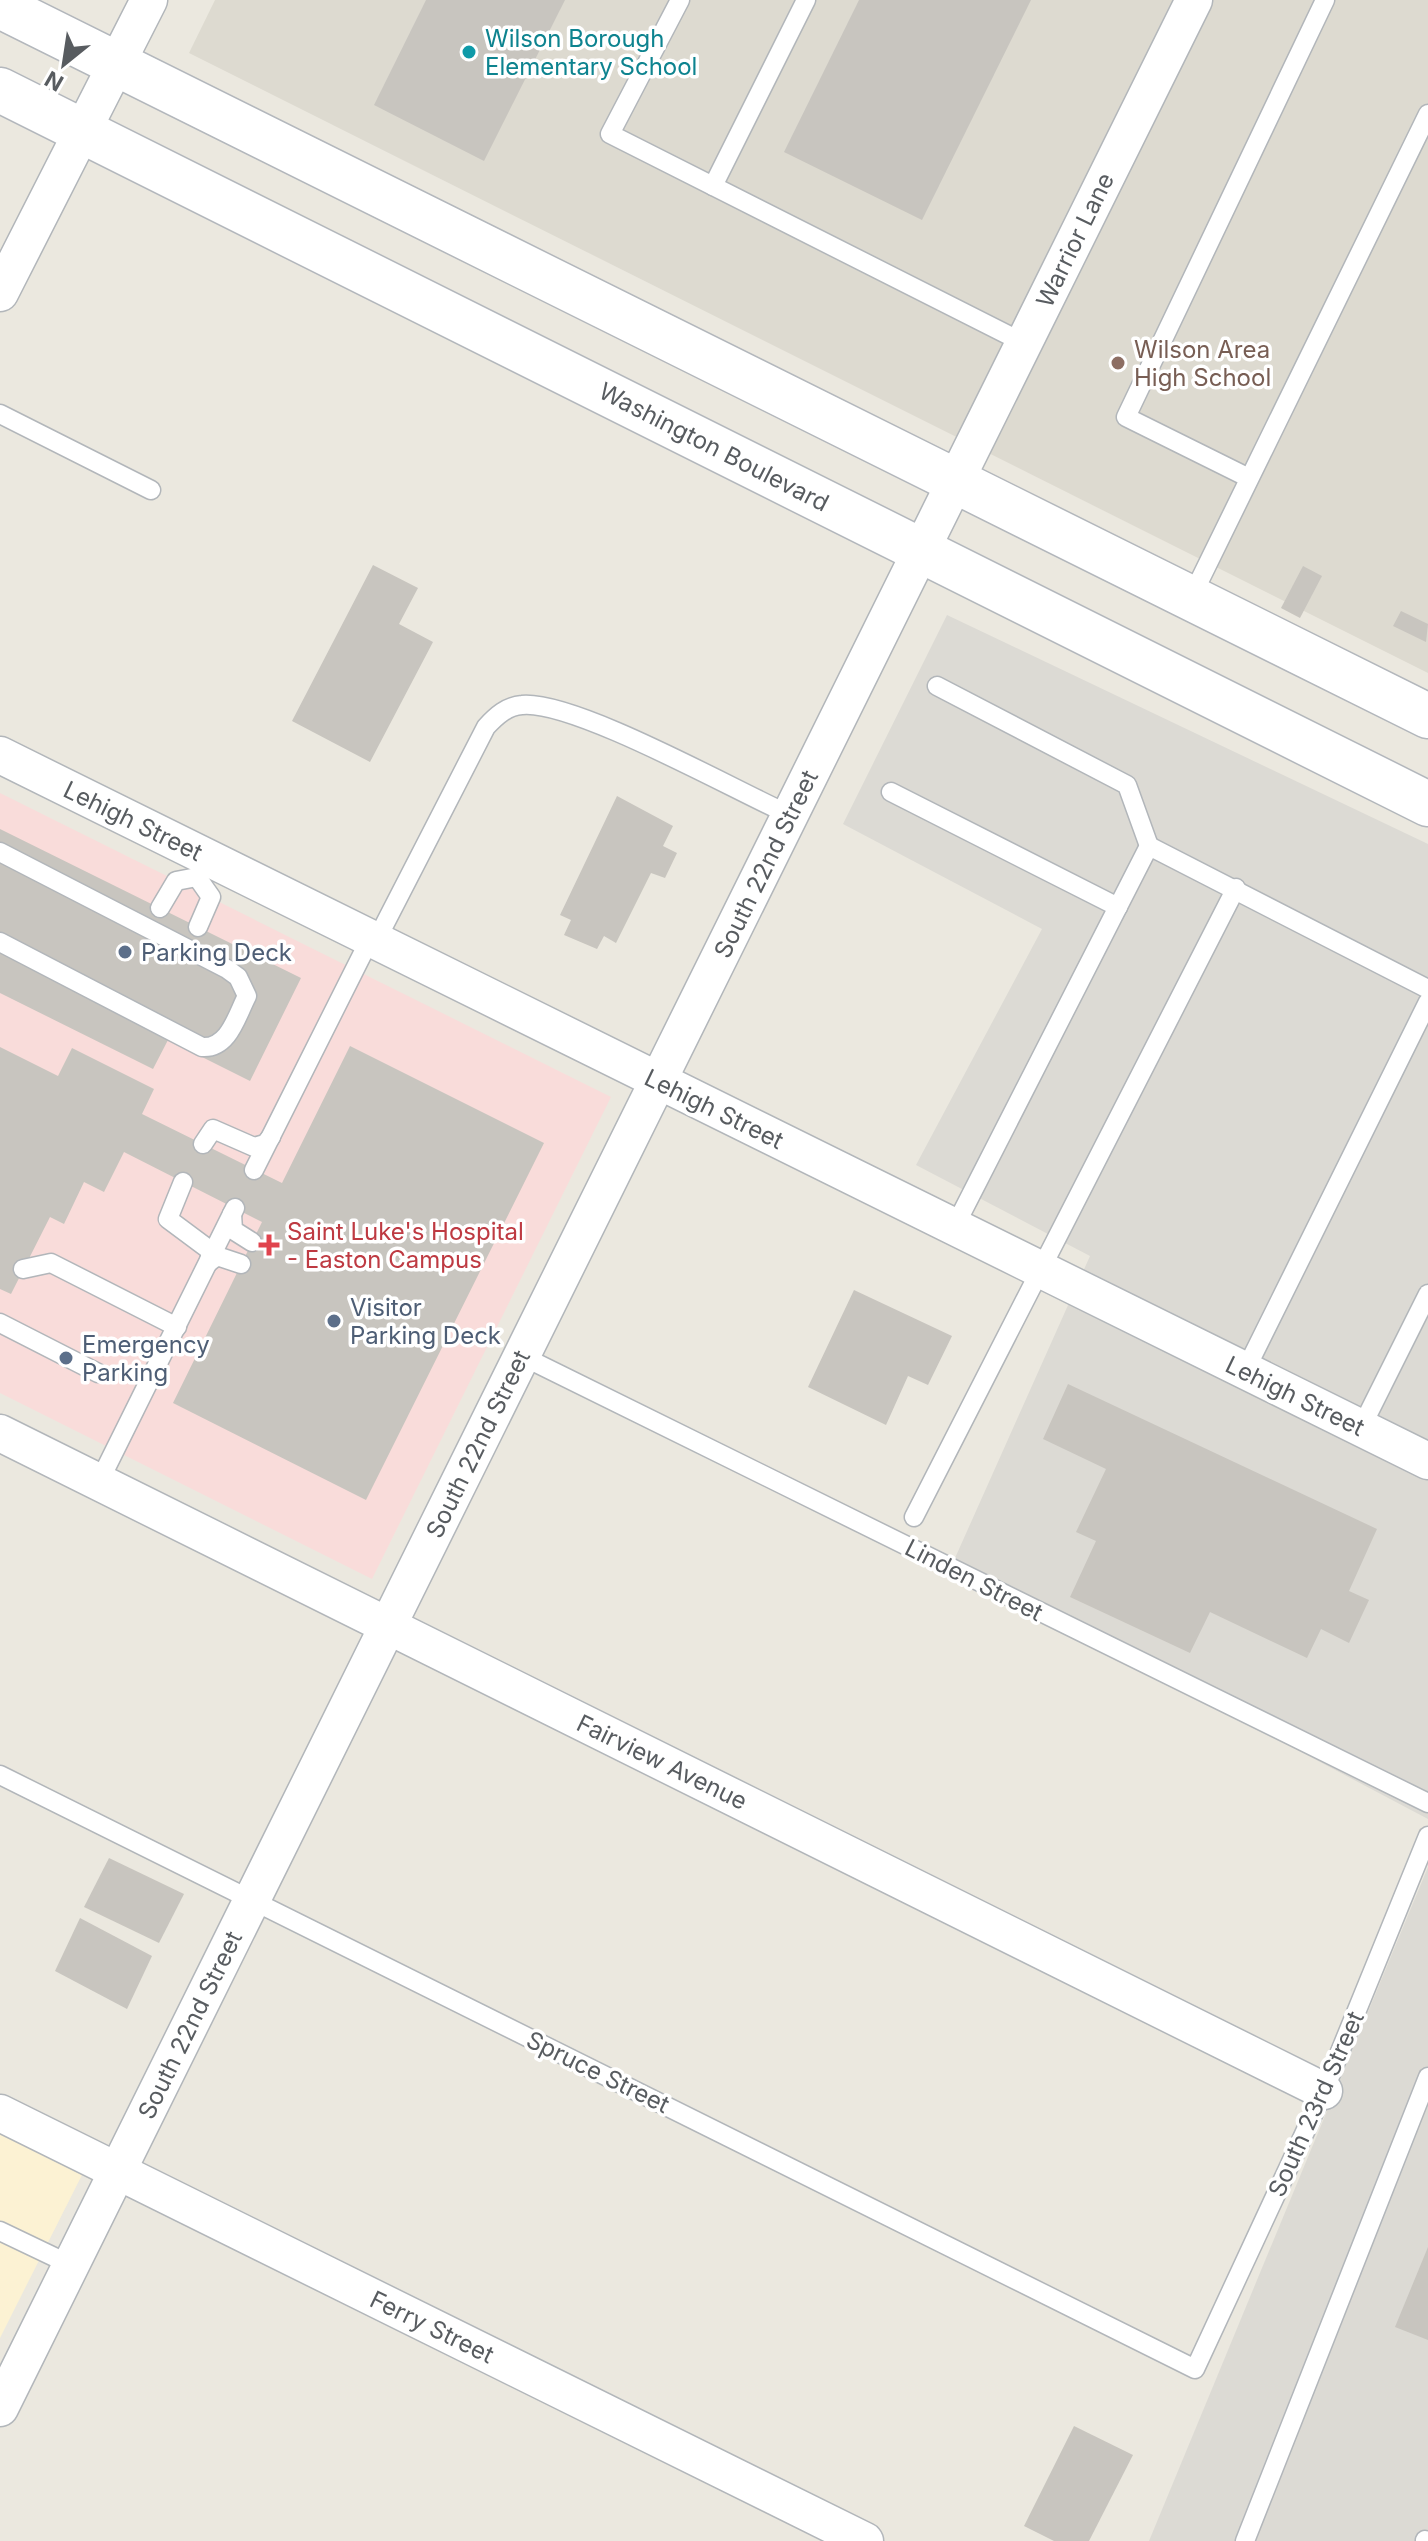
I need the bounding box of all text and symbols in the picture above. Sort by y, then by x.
north arrow [24,24,104,104]
place label: Wilson Borough Elementary School [485,24,697,81]
marker: Wilson Borough Elementary School [460,43,478,61]
text: N [40,66,68,97]
street label: Warrior Lane [1030,168,1120,312]
place label: Wilson Area High School [1134,335,1271,392]
marker: Wilson Area High School [1109,354,1127,372]
street label: Washington Boulevard [594,376,834,518]
street label: South 22nd Street [708,765,824,963]
street label: Lehigh Street [59,775,207,867]
place label: Parking Deck [141,938,292,967]
marker: Parking Deck [116,943,134,961]
street label: Lehigh Street [640,1063,788,1155]
place label: Saint Luke's Hospital - Easton Campus [287,1217,524,1274]
marker: Saint Luke's Hospital - Easton Campus [258,1234,280,1256]
place label: Visitor Parking Deck [350,1293,501,1350]
marker: Visitor Parking Deck [325,1312,343,1330]
place label: Emergency Parking [82,1330,210,1387]
street label: South 22nd Street [420,1345,536,1543]
marker: Emergency Parking [57,1349,75,1367]
street label: Lehigh Street [1221,1350,1369,1442]
street label: Linden Street [900,1533,1048,1627]
street label: Fairview Avenue [572,1708,752,1816]
street label: South 22nd Street [132,1926,248,2124]
street label: South 23rd Street [1262,2007,1370,2201]
street label: Spruce Street [522,2025,674,2119]
street label: Ferry Street [365,2285,499,2369]

